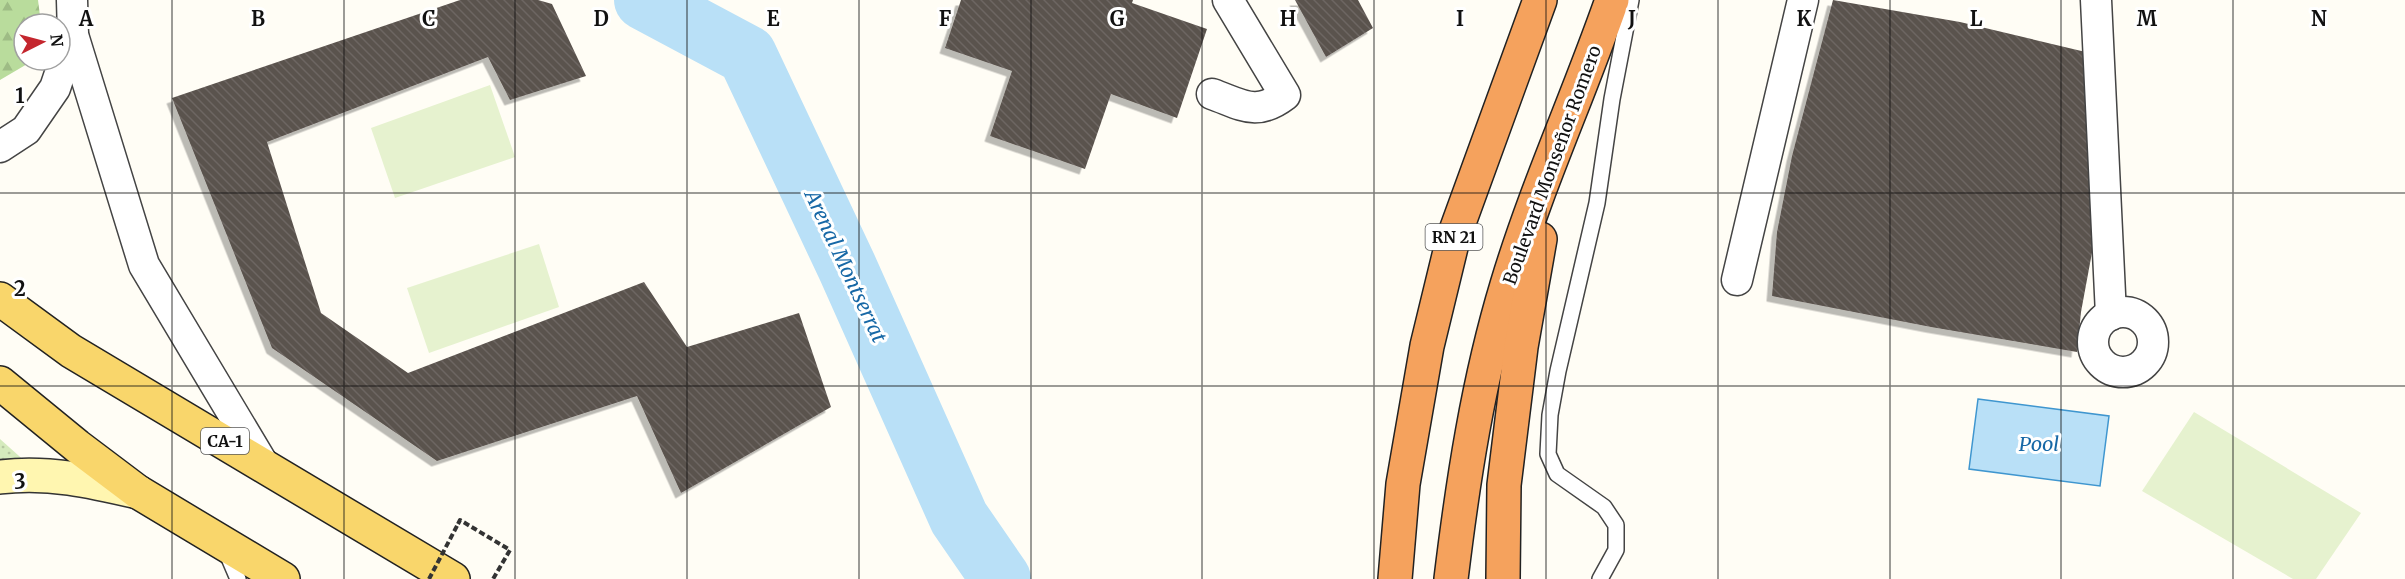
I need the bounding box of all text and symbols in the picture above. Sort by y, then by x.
text: A [78,6,94,31]
text: B [251,6,265,31]
text: C [422,6,436,31]
text: D [593,6,609,31]
text: E [766,6,780,31]
text: F [939,6,952,31]
text: G [1110,6,1125,31]
text: H [1280,6,1296,31]
text: I [1456,6,1464,31]
text: J [1627,6,1636,31]
text: K [1797,6,1812,31]
text: L [1970,6,1983,31]
text: M [2137,6,2158,31]
text: N [2311,6,2327,31]
north arrow [12,12,72,72]
text: N [46,33,68,48]
street label: Boulevard Monseñor Romero [1498,42,1606,288]
text: 1 [15,83,25,108]
water label: Arenal Montserrat [799,184,892,346]
road number: RN 21 [1426,224,1482,250]
text: 2 [14,276,26,301]
road number: CA-1 [201,428,249,454]
water label: Pool [2019,431,2059,456]
text: 3 [14,469,26,494]

